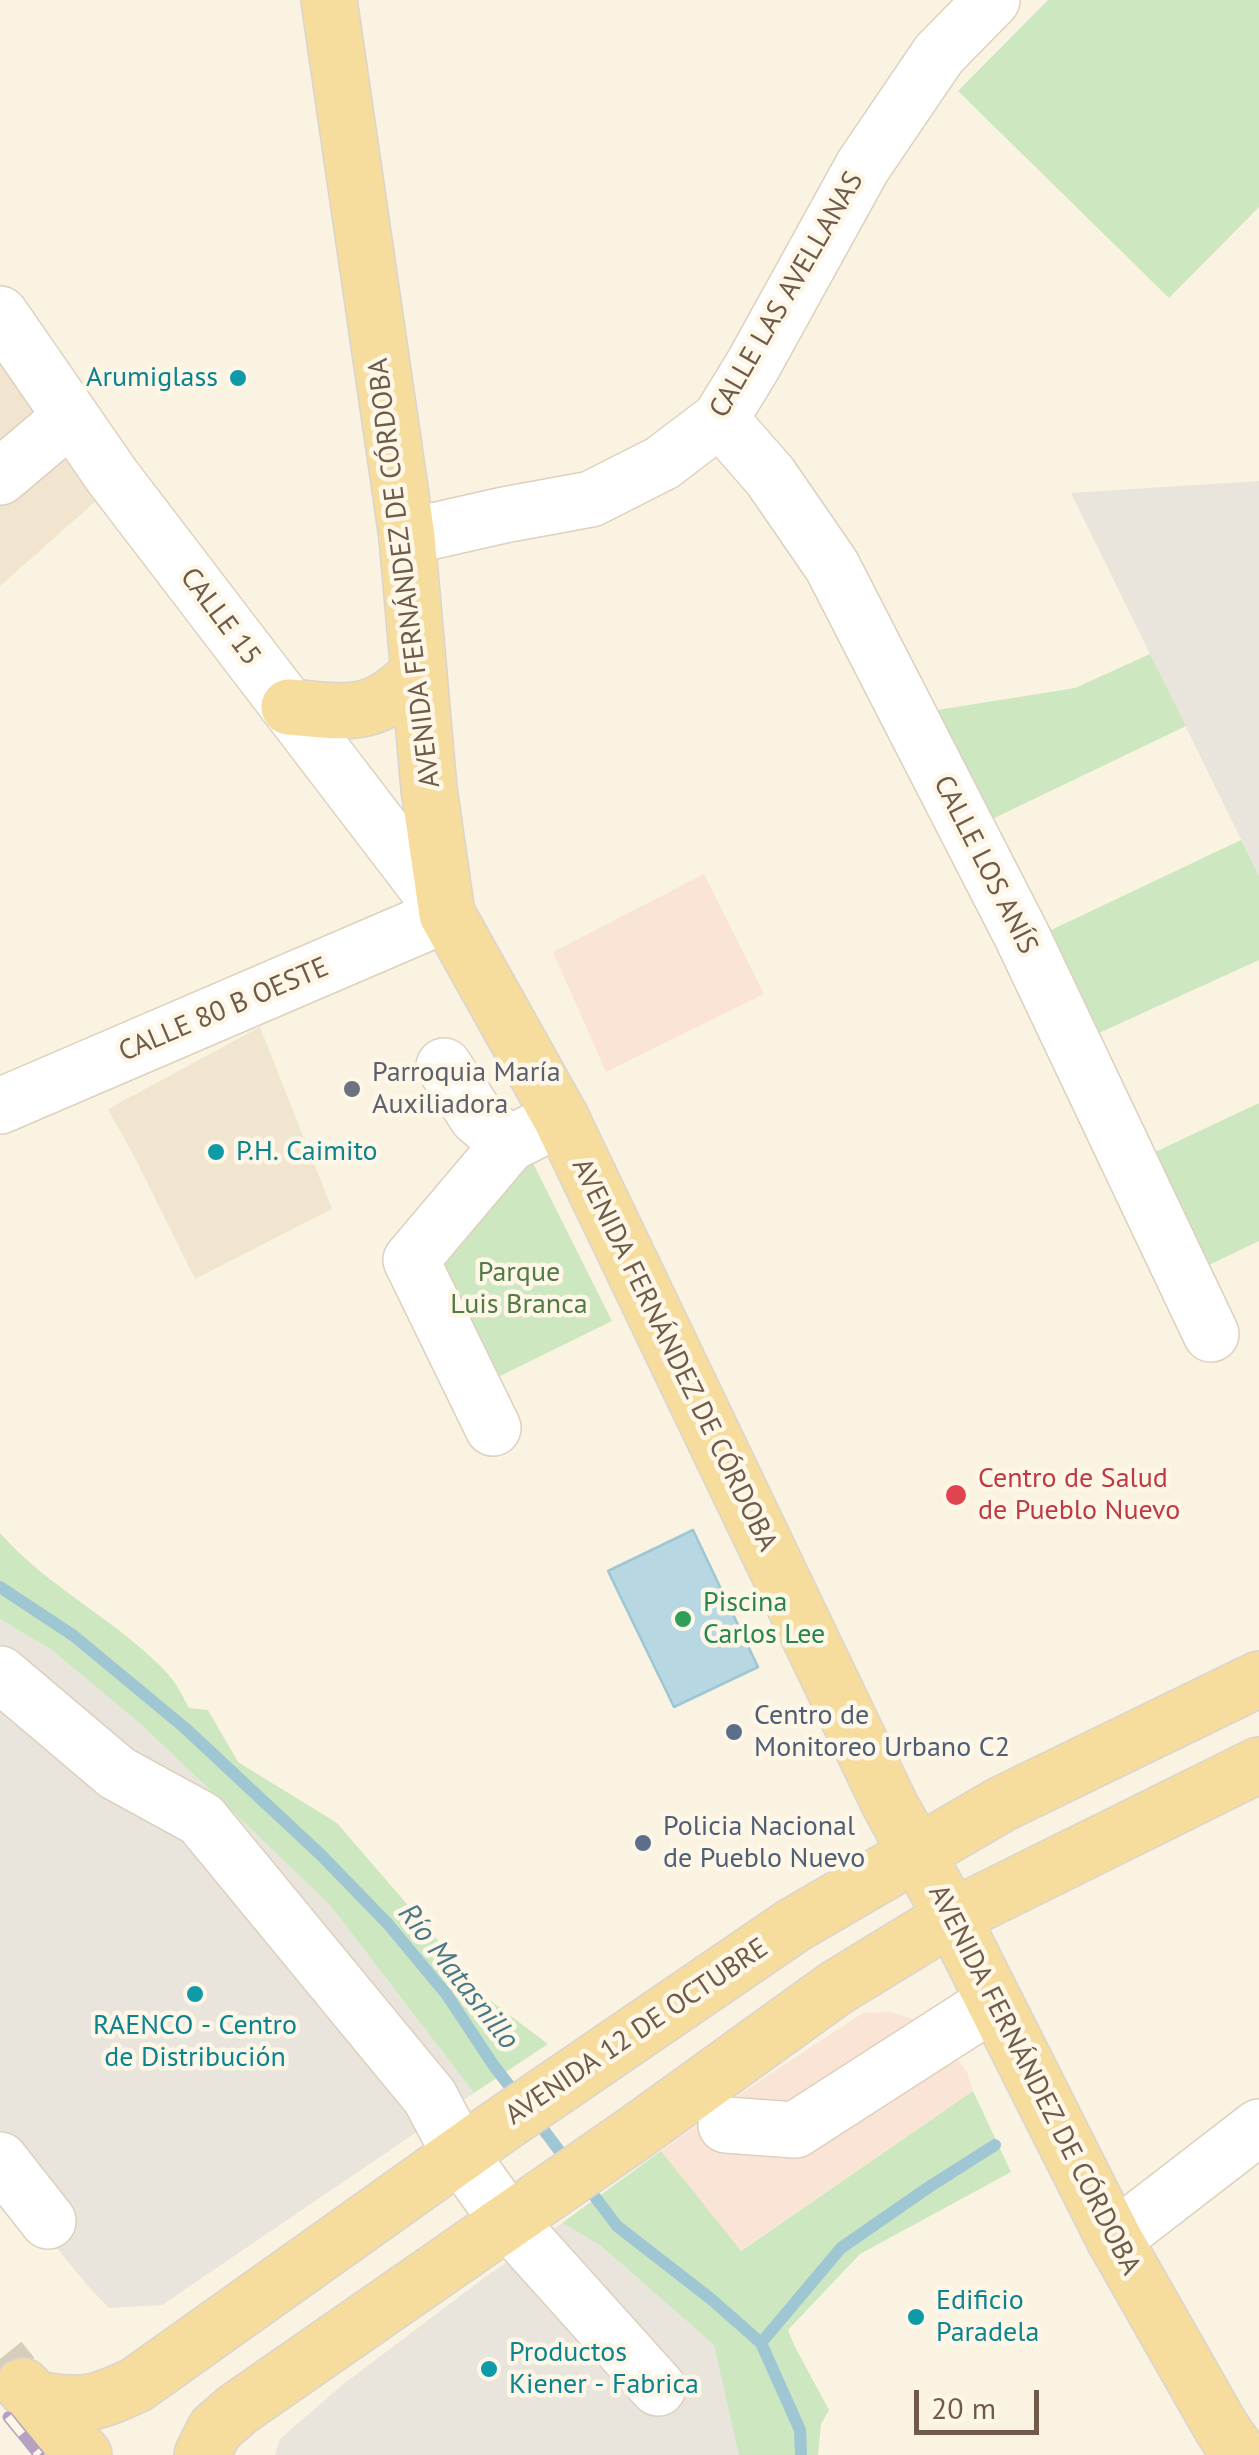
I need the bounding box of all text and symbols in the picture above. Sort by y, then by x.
street label: CALLE LAS AVELLANAS [703,166,871,424]
street label: AVENIDA FERNÁNDEZ DE CÓRDOBA [362,356,448,790]
place label: Arumiglass [86,361,218,395]
marker: Arumiglass [227,367,249,389]
street label: CALLE 15 [172,562,268,672]
street label: CALLE LOS ANÍS [926,770,1044,960]
street label: CALLE 80 B OESTE [114,951,334,1069]
place label: Parroquia María Auxiliadora [372,1056,561,1122]
marker: Parroquia María Auxiliadora [341,1078,363,1100]
place label: P.H. Caimito [236,1135,378,1169]
marker: P.H. Caimito [205,1141,227,1163]
street label: AVENIDA FERNÁNDEZ DE CÓRDOBA [564,1153,784,1557]
park label: Parque Luis Branca [450,1256,588,1322]
place label: Centro de Salud de Pueblo Nuevo [978,1462,1180,1528]
marker: Centro de Salud de Pueblo Nuevo [943,1482,969,1508]
place label: Piscina Carlos Lee [703,1586,825,1652]
marker: Piscina Carlos Lee [672,1608,694,1630]
place label: Centro de Monitoreo Urbano C2 [754,1699,1010,1765]
marker: Centro de Monitoreo Urbano C2 [723,1721,745,1743]
place label: Policia Nacional de Pueblo Nuevo [663,1810,865,1876]
marker: Policia Nacional de Pueblo Nuevo [632,1832,654,1854]
street label: AVENIDA FERNÁNDEZ DE CÓRDOBA [921,1880,1147,2280]
water label: Río Matasnillo [390,1897,526,2057]
street label: AVENIDA 12 DE OCTUBRE [499,1932,775,2132]
marker: RAENCO - Centro de Distribución [184,1983,206,2005]
place label: RAENCO - Centro de Distribución [93,2009,297,2075]
place label: Edificio Paradela [936,2284,1039,2350]
marker: Edificio Paradela [905,2306,927,2328]
place label: Productos Kiener - Fabrica [509,2336,699,2402]
marker: Productos Kiener - Fabrica [478,2358,500,2380]
scale bar [919,2370,1044,2432]
text: 20 m [931,2388,996,2427]

